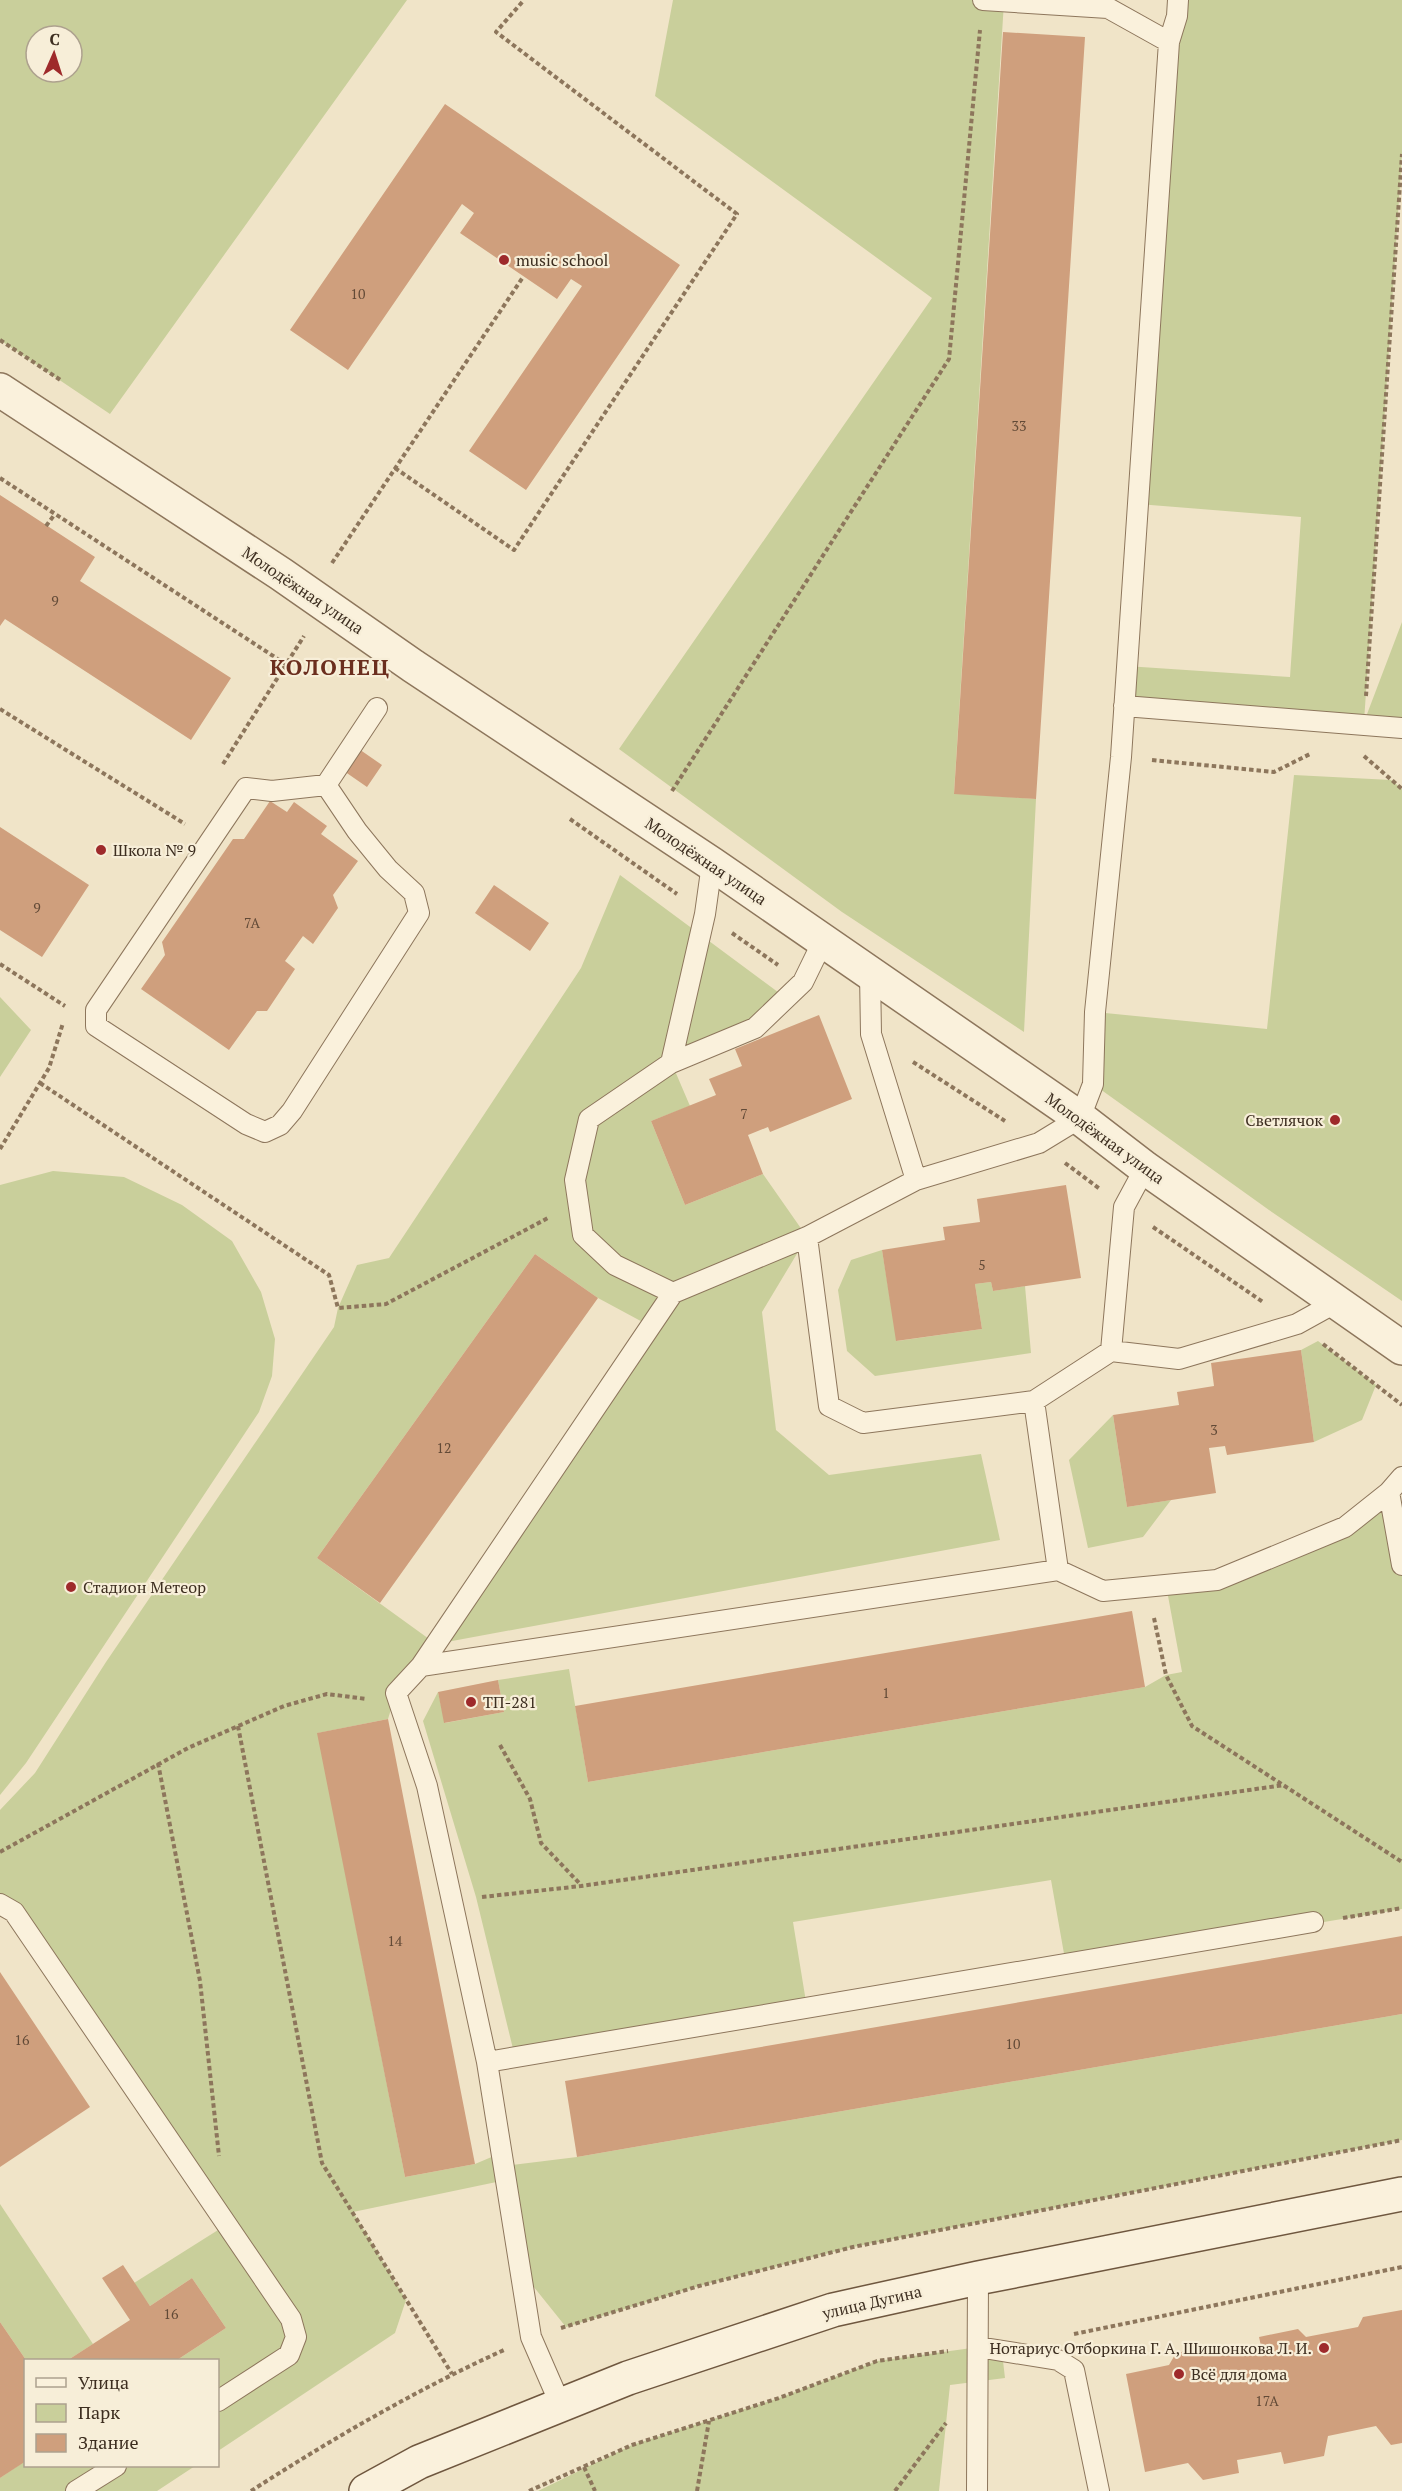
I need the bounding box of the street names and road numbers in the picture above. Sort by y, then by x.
street label: Молодёжная улица [238,541,368,639]
street label: Молодёжная улица [641,812,771,910]
street label: Молодёжная улица [1041,1087,1169,1189]
street label: улица Дугина [819,2280,924,2324]

